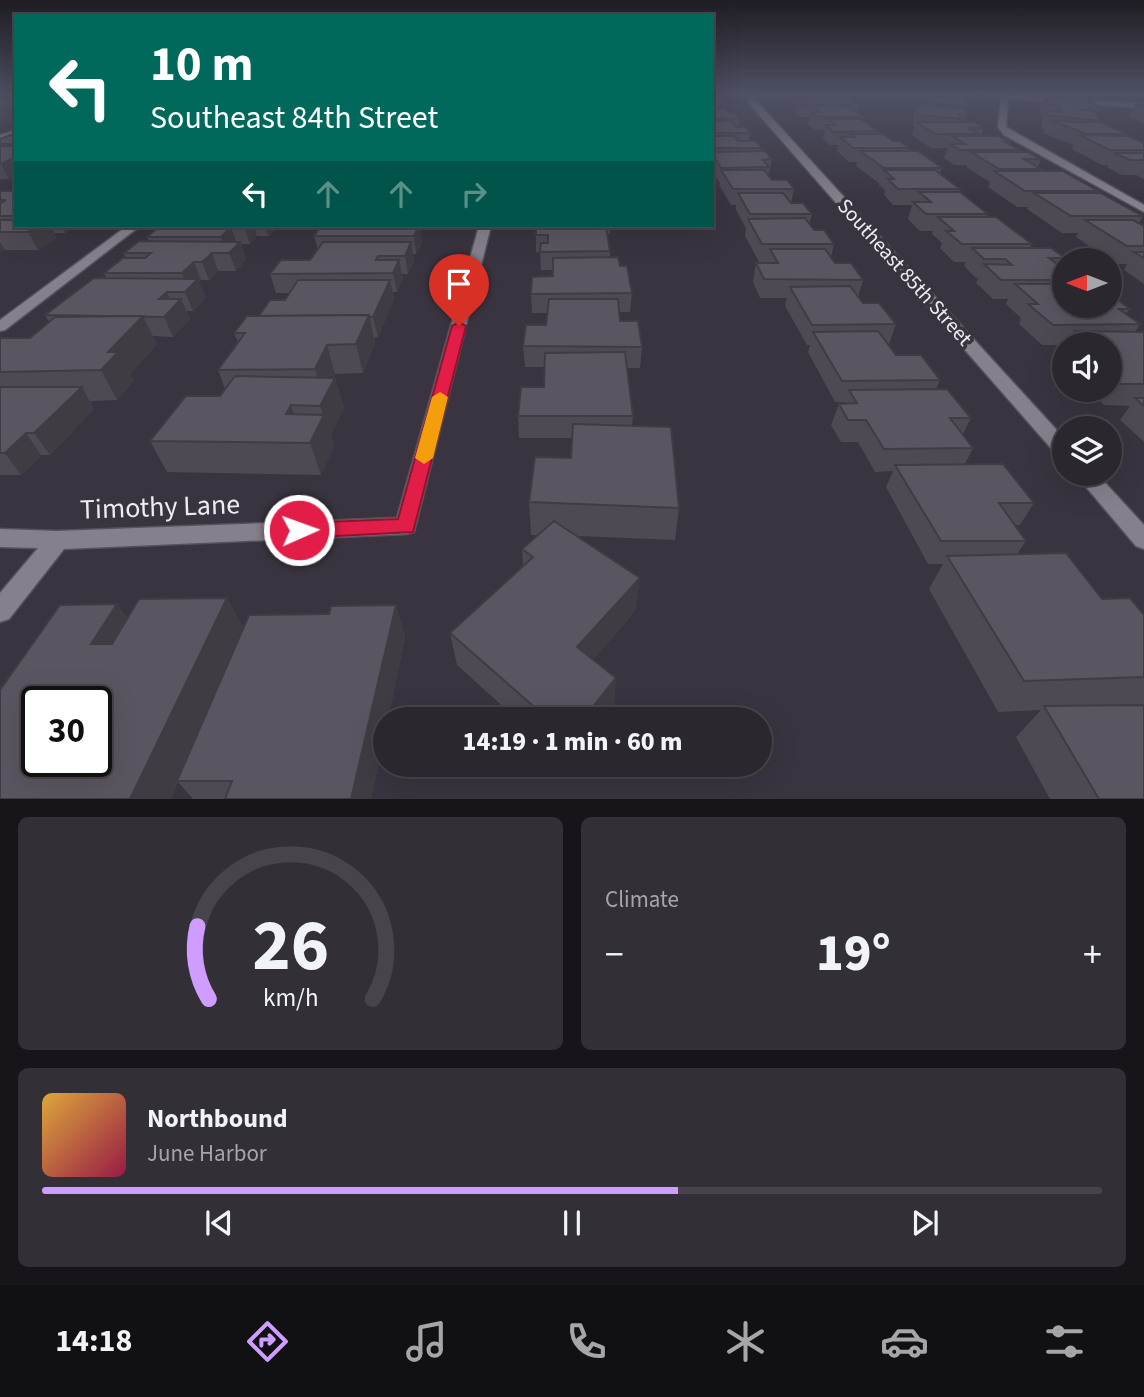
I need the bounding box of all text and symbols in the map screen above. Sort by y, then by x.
text: 10 m [150,30,254,100]
icon: left [35,42,126,133]
text: Southeast 84th Street [150,95,438,141]
icon: left [236,175,274,213]
icon: ahead [309,175,347,213]
icon: ahead [382,175,420,213]
icon: right [455,175,493,213]
street label: Southeast 85th Street [831,192,979,352]
north arrow [1052,248,1122,318]
map controls [1052,248,1122,486]
pin [429,254,489,326]
icon: arrive [440,265,478,303]
button: sound [1052,332,1122,402]
button: layers [1052,416,1122,486]
street label: Timothy Lane [79,484,241,530]
position arrow [262,493,336,567]
speed limit sign: 30 [21,686,112,777]
text: 14:19 · 1 min · 60 m [463,723,682,760]
text: Climate [605,883,679,916]
text: 26 [252,895,329,999]
text: 19° [816,917,891,991]
text: − [605,928,624,982]
text: + [1083,928,1102,982]
text: km/h [263,980,318,1016]
text: Northbound [147,1100,288,1137]
text: June Harbor [147,1137,267,1170]
icon: previous [200,1204,238,1242]
icon: pause [553,1204,591,1242]
icon: next [906,1204,944,1242]
icon: directions [243,1317,292,1366]
icon: music [402,1317,451,1366]
icon: phone [562,1317,611,1366]
icon: climate [721,1317,770,1366]
icon: car [880,1317,929,1366]
icon: filters [1040,1317,1089,1366]
text: 14:18 [55,1318,132,1364]

